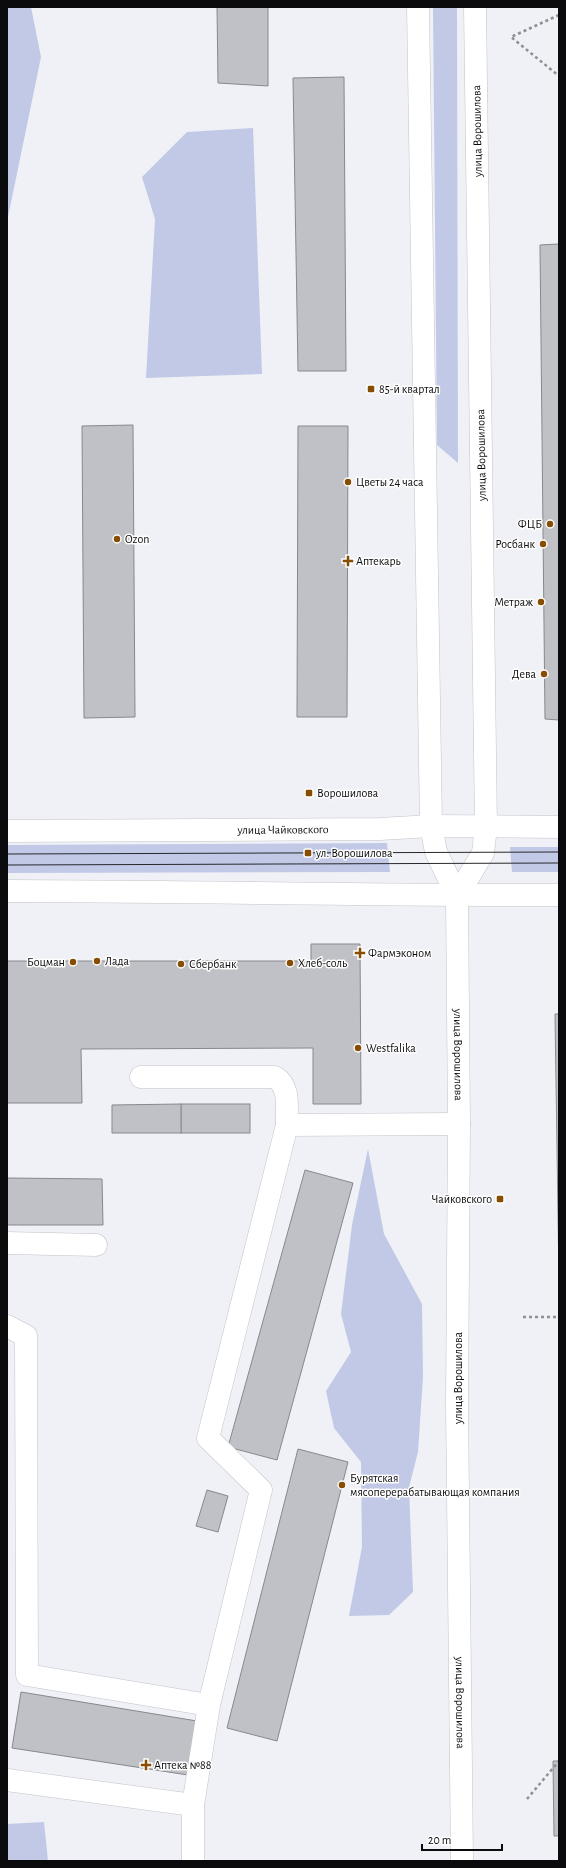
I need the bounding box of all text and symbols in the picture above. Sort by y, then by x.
street label: улица Ворошилова [470,84,485,178]
place label: 85-й квартал [379,383,440,395]
marker: 85-й квартал [366,384,376,394]
street label: улица Ворошилова [474,408,489,502]
place label: Цветы 24 часа [356,476,424,488]
marker: Цветы 24 часа [343,477,353,487]
place label: ФЦБ [518,518,542,530]
marker: ФЦБ [545,519,555,529]
place label: Ozon [125,533,149,545]
marker: Ozon [112,534,122,544]
place label: Росбанк [495,538,535,550]
marker: Росбанк [538,539,548,549]
place label: Аптекарь [356,555,401,567]
marker: Аптекарь [343,556,353,566]
place label: Метраж [494,596,533,608]
marker: Метраж [536,597,546,607]
place label: Дева [512,668,537,680]
marker: Дева [539,669,549,679]
place label: Ворошилова [317,787,379,799]
marker: Ворошилова [304,788,314,798]
street label: улица Чайковского [236,823,329,837]
place label: ул. Ворошилова [315,847,393,860]
marker: ул. Ворошилова [303,848,313,858]
place label: Фармэконом [368,947,431,959]
marker: Фармэконом [355,948,365,958]
place label: Лада [105,955,129,967]
place label: Боцман [27,956,65,968]
marker: Лада [92,956,102,966]
marker: Боцман [68,957,78,967]
place label: Хлеб-соль [298,957,347,969]
place label: Сбербанк [189,958,237,970]
marker: Хлеб-соль [285,958,295,968]
marker: Сбербанк [176,959,186,969]
street label: улица Ворошилова [451,1008,465,1101]
place label: Westfalika [366,1042,416,1054]
marker: Westfalika [353,1043,363,1053]
place label: Чайковского [432,1193,492,1205]
marker: Чайковского [495,1194,505,1204]
street label: улица Ворошилова [452,1332,465,1425]
place label: Бурятская мясоперерабатывающая компания [350,1472,520,1498]
marker: Бурятская мясоперерабатывающая компания [337,1480,347,1490]
street label: улица Ворошилова [453,1656,467,1749]
place label: Аптека №88 [154,1759,212,1771]
marker: Аптека №88 [141,1760,151,1770]
scale bar [422,1826,502,1852]
text: 20 m [428,1834,451,1846]

